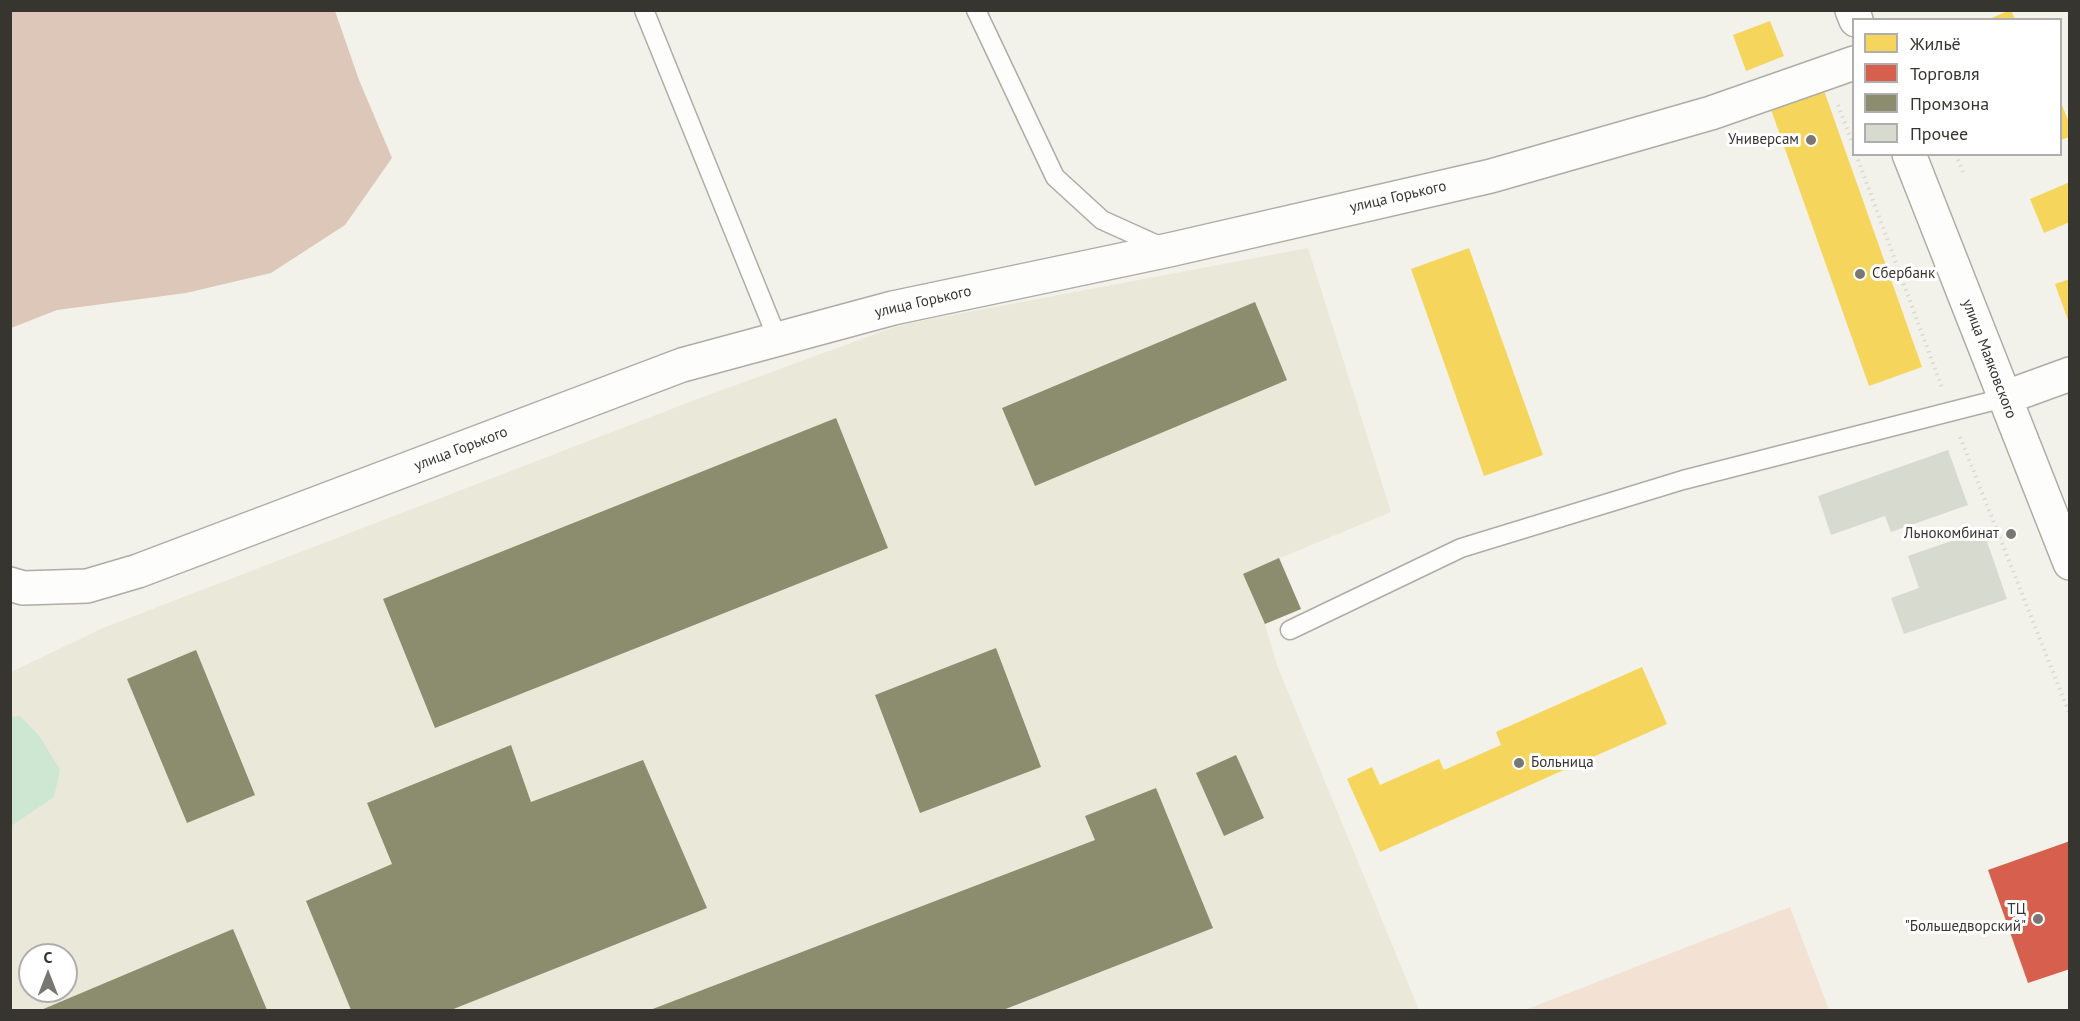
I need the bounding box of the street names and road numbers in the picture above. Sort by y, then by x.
street label: улица Горького [1348,177,1448,217]
street label: улица Горького [873,282,973,322]
street label: улица Маяковского [1958,297,2020,421]
street label: улица Горького [412,423,510,475]

